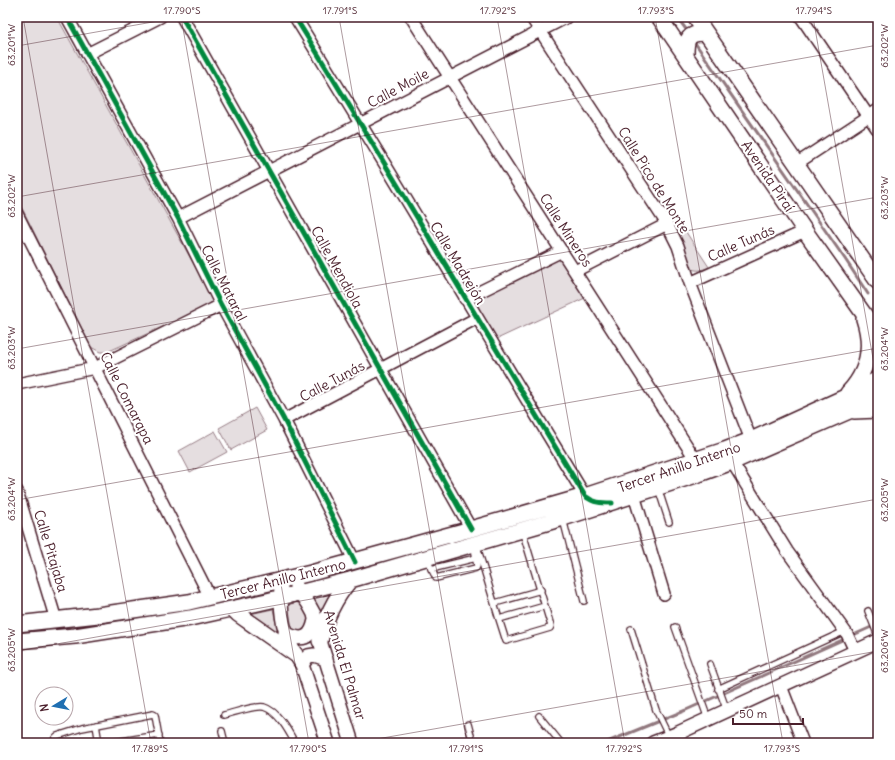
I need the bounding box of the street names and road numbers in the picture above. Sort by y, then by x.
street label: Calle Moile [364,64,432,112]
street label: Calle Pico de Monte [614,123,694,237]
street label: Avenida Piraí [738,137,798,215]
street label: Calle Mineros [536,190,596,270]
street label: Calle Madrejón [426,218,490,308]
street label: Calle Tunás [705,220,777,266]
street label: Calle Mendiola [307,223,367,311]
street label: Calle Mataral [197,242,251,324]
street label: Calle Comarapa [96,349,158,447]
street label: Calle Tunás [296,356,368,406]
street label: Tercer Anillo Interno [615,438,743,496]
street label: Calle Pitajaba [30,508,72,594]
street label: Tercer Anillo Interno [219,555,348,603]
street label: Avenida El Palmar [320,608,370,722]

